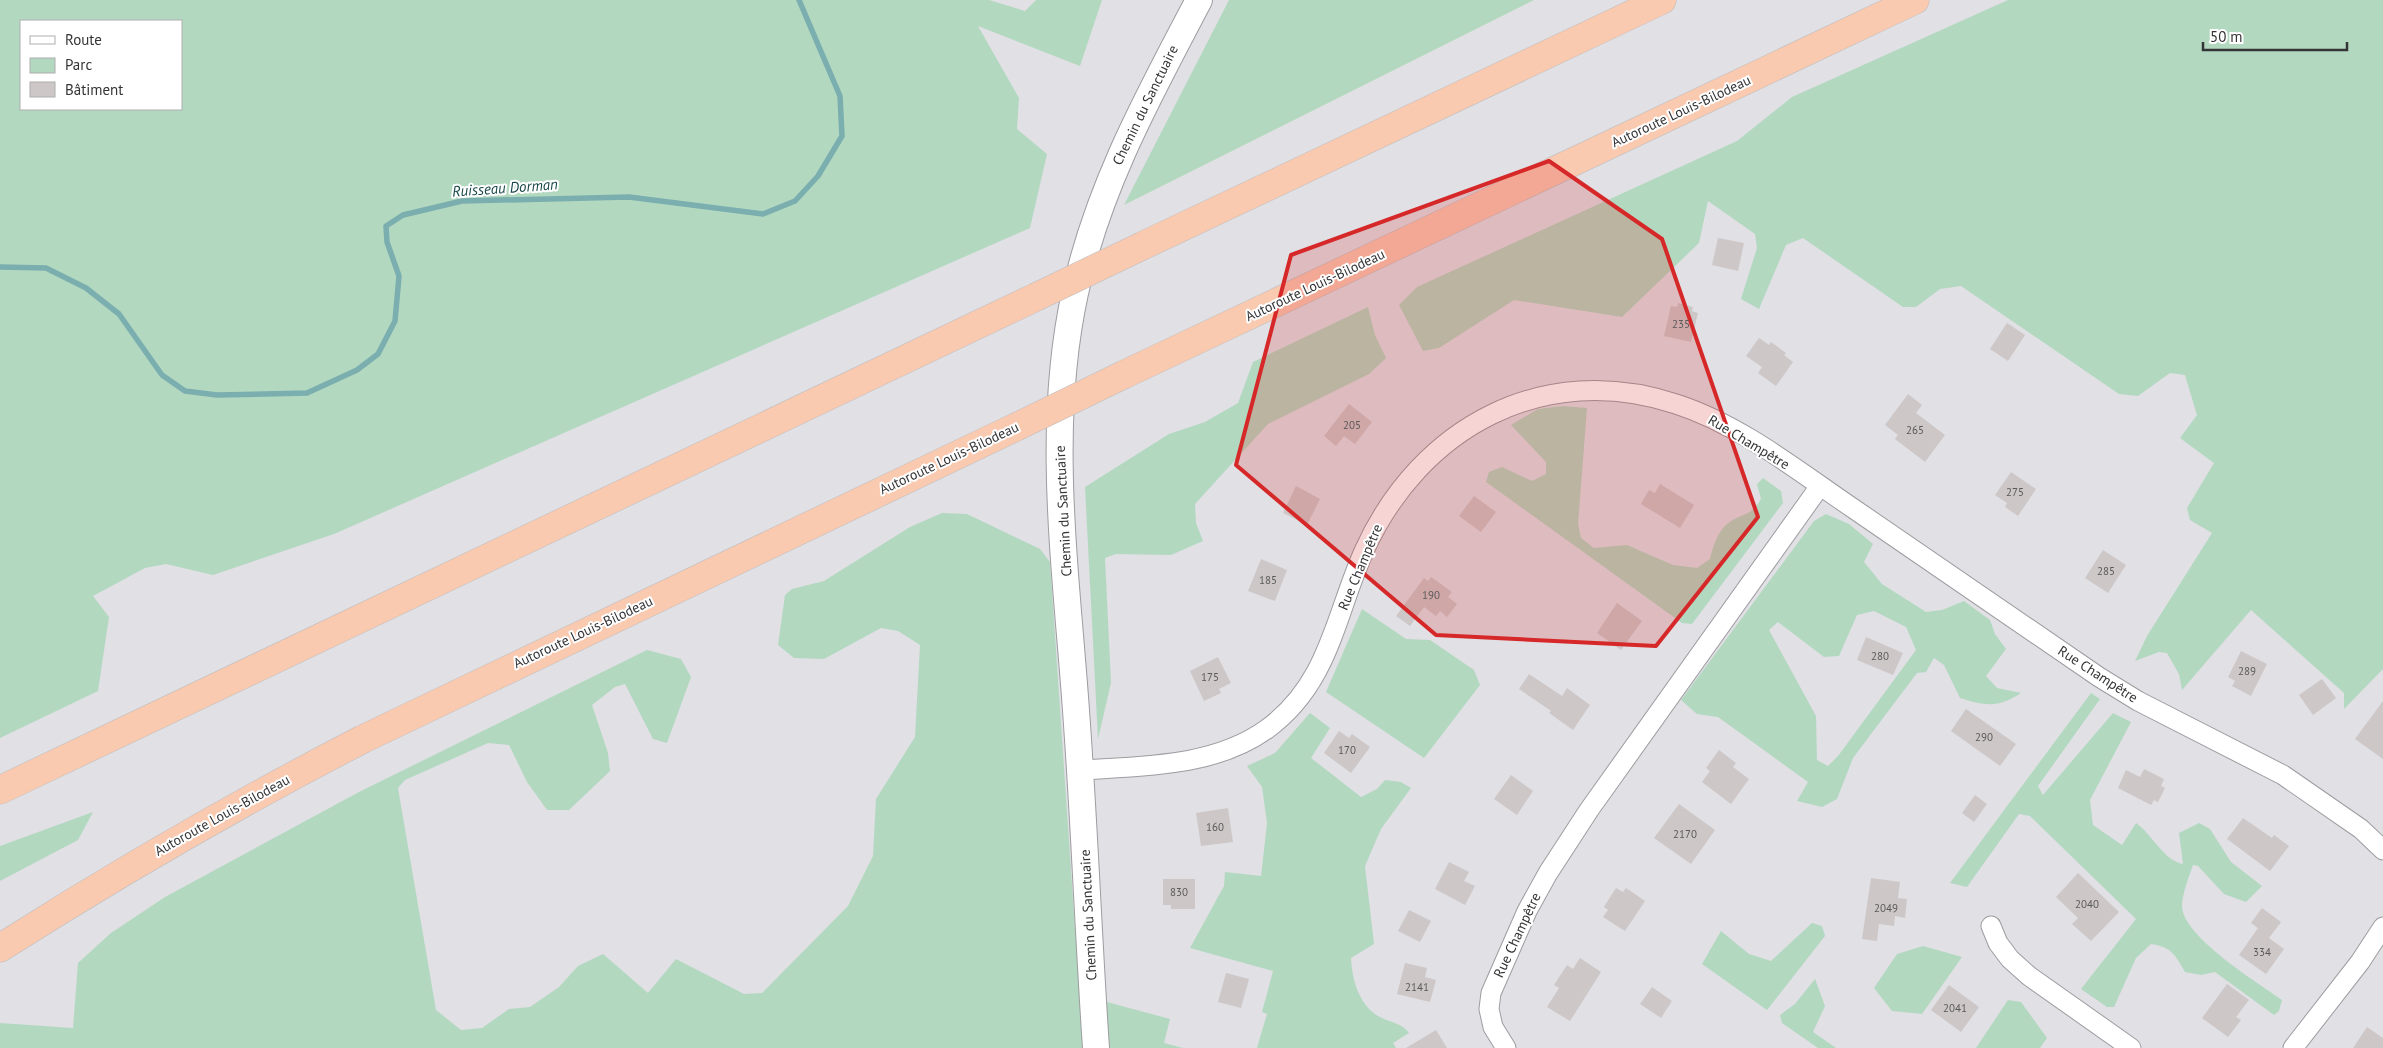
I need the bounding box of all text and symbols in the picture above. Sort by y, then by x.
legend [20,20,182,110]
scale bar [2203,20,2347,52]
text: 50 m [2210,27,2243,46]
text: Route [65,30,102,49]
street label: Chemin du Sanctuaire [1108,42,1182,168]
text: Parc [65,55,92,74]
street label: Autoroute Louis-Bilodeau [1608,71,1754,151]
text: Bâtiment [65,80,123,99]
water label: Ruisseau Dorman [451,174,559,201]
street label: Autoroute Louis-Bilodeau [1242,245,1388,325]
house number: 235 [1672,317,1690,331]
street label: Rue Champêtre [1705,411,1793,473]
street label: Autoroute Louis-Bilodeau [876,418,1022,498]
house number: 205 [1343,418,1361,432]
house number: 265 [1906,423,1924,437]
street label: Chemin du Sanctuaire [1051,445,1075,577]
house number: 275 [2006,485,2024,499]
street label: Rue Champêtre [1334,521,1386,613]
house number: 285 [2097,564,2115,578]
house number: 185 [1259,573,1277,587]
house number: 190 [1422,588,1440,602]
street label: Autoroute Louis-Bilodeau [510,592,656,672]
street label: Rue Champêtre [2055,641,2141,707]
house number: 280 [1871,649,1889,663]
house number: 289 [2238,664,2256,678]
house number: 175 [1201,670,1219,684]
house number: 290 [1975,730,1993,744]
house number: 170 [1338,743,1356,757]
street label: Autoroute Louis-Bilodeau [151,770,293,860]
house number: 160 [1206,820,1224,834]
house number: 2170 [1673,827,1697,841]
street label: Chemin du Sanctuaire [1076,849,1100,981]
house number: 830 [1170,885,1188,899]
street label: Rue Champêtre [1489,890,1545,980]
house number: 2040 [2075,897,2099,911]
house number: 2049 [1874,901,1898,915]
house number: 334 [2253,945,2271,959]
house number: 2141 [1405,980,1429,994]
house number: 2041 [1943,1001,1967,1015]

